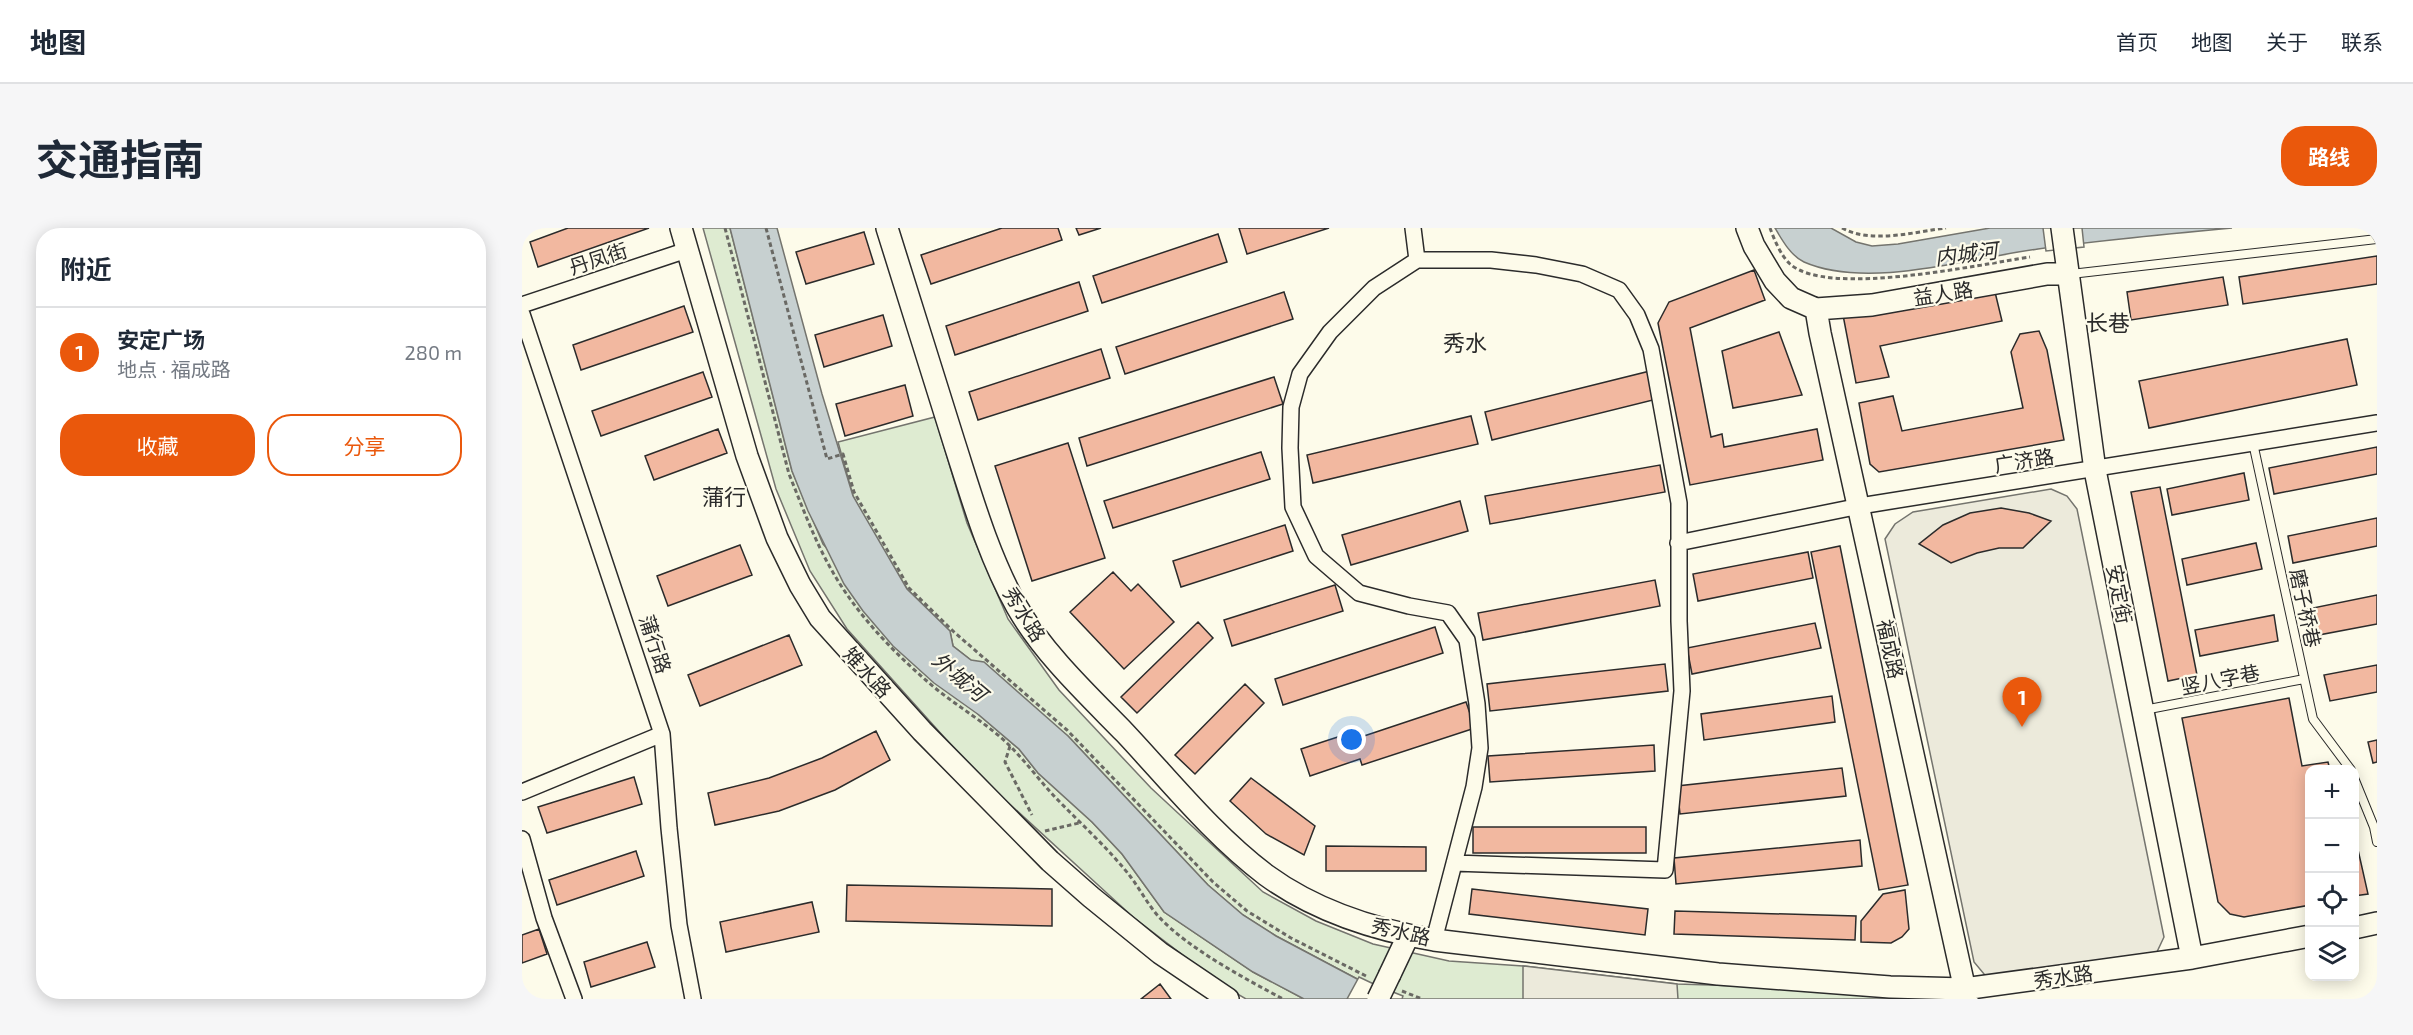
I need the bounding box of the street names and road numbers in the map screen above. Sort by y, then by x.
street label: 丹凤街 [566,237,630,279]
street label: 益人路 [1911,276,1975,310]
street label: 广济路 [1992,443,2056,477]
street label: 安定街 [2102,562,2138,626]
street label: 磨子桥巷 [2286,566,2326,650]
street label: 秀水路 [999,582,1051,646]
street label: 蒲行路 [635,612,677,676]
street label: 福成路 [1873,617,1909,681]
street label: 雉水路 [839,642,897,702]
street label: 竖八字巷 [2178,660,2262,698]
street label: 秀水路 [1369,913,1433,949]
street label: 秀水路 [2032,960,2094,992]

